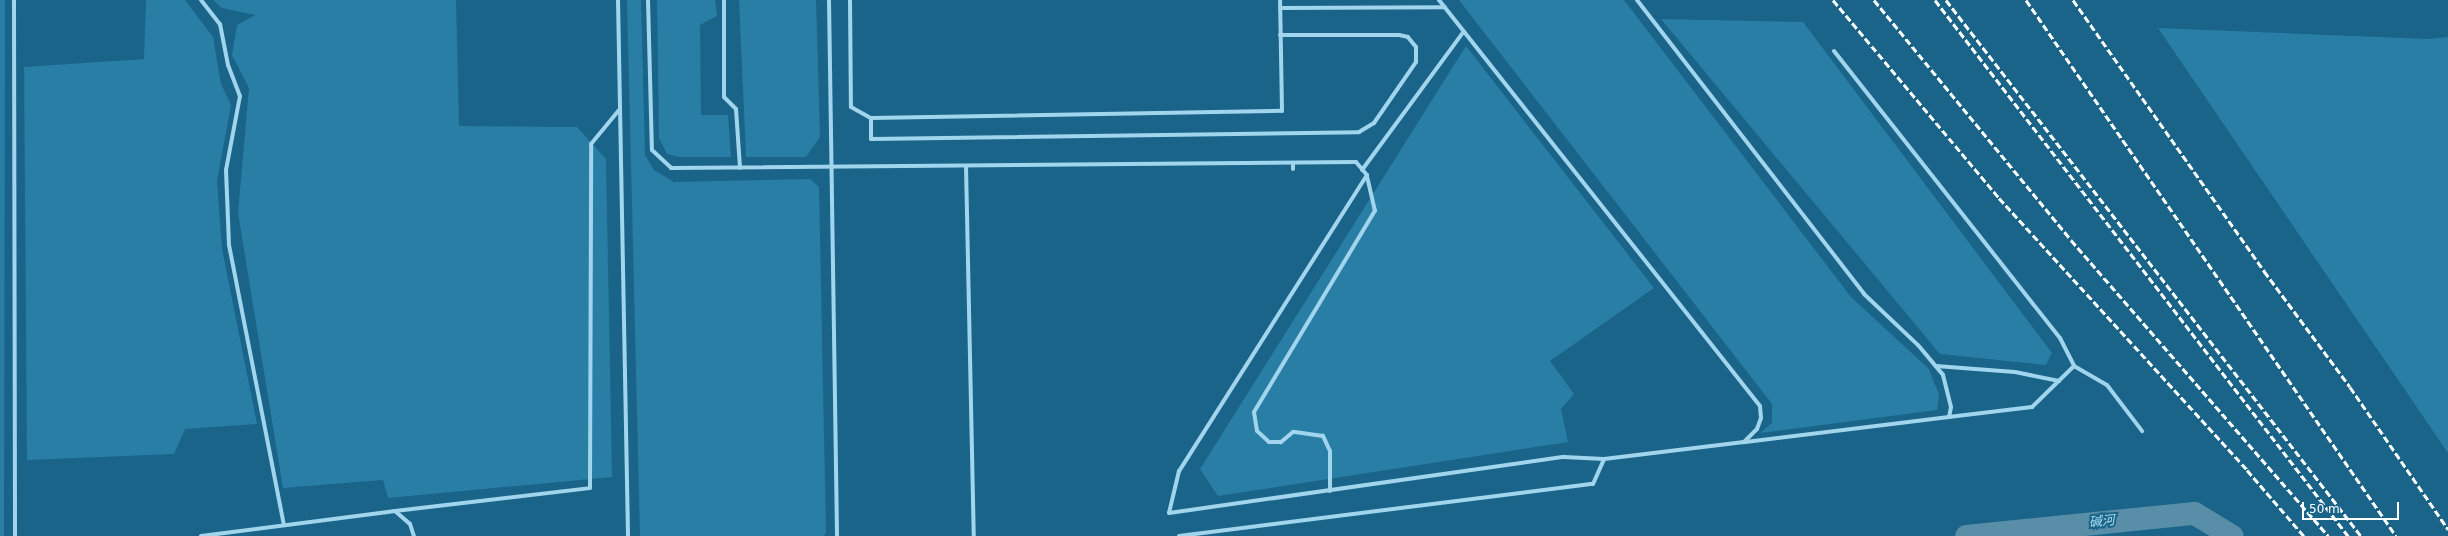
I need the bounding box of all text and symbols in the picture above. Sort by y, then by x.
scale bar [2304,494,2401,520]
text: 50 m [2309,502,2340,516]
water label: 碱河 [2088,513,2116,531]

